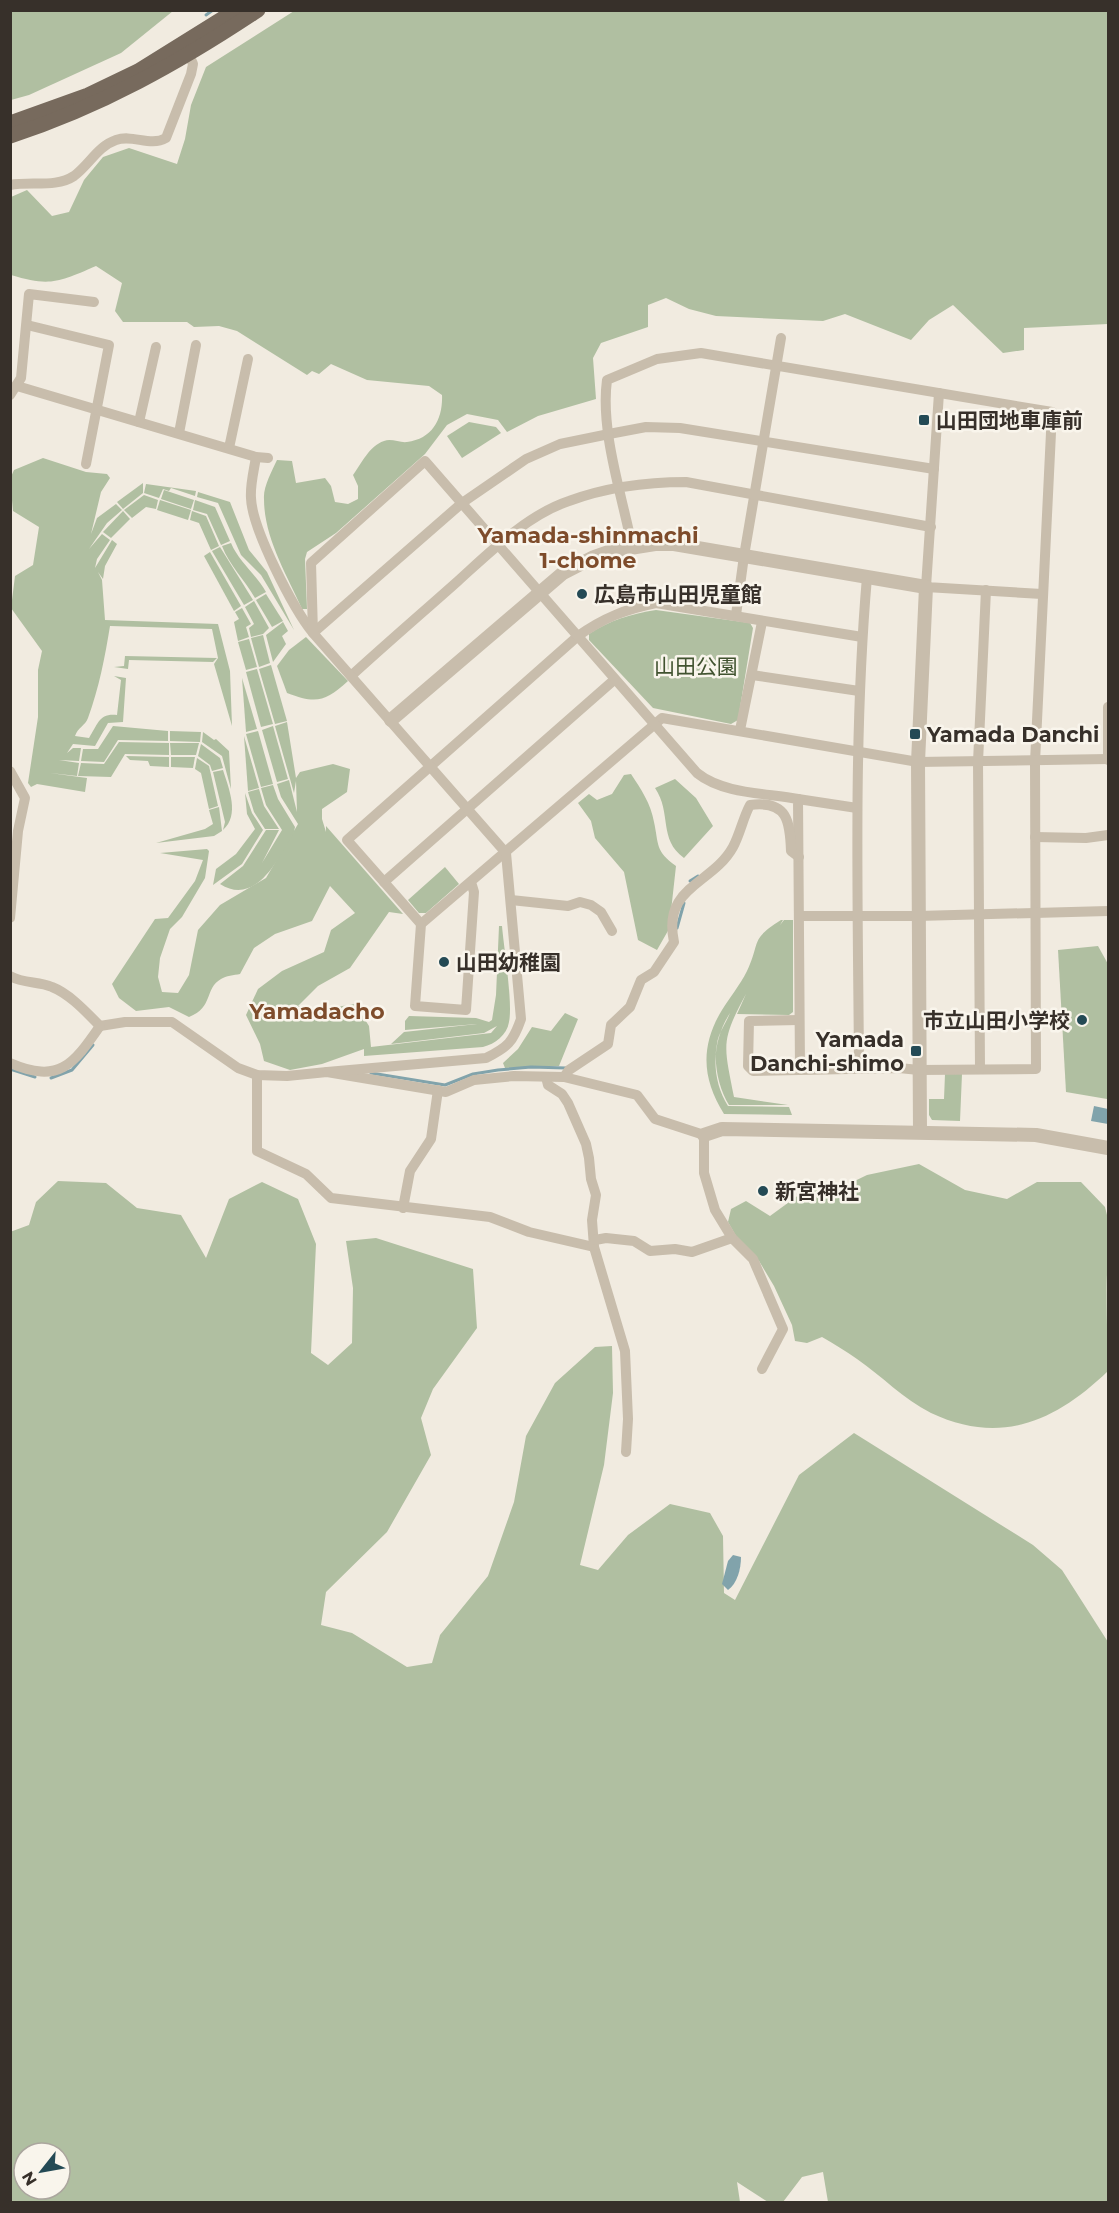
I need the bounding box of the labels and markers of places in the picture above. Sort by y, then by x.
place label: 山田団地車庫前 [936,408,1083,433]
marker: 山田団地車庫前 [917,413,931,427]
place label: 広島市山田児童館 [594,582,762,607]
marker: 広島市山田児童館 [575,587,589,601]
place label: Yamada Danchi [926,722,1099,747]
marker: Yamada Danchi [908,727,922,741]
place label: 山田幼稚園 [456,950,561,975]
marker: 山田幼稚園 [437,955,451,969]
place label: 市立山田小学校 [923,1008,1070,1033]
marker: 市立山田小学校 [1075,1013,1089,1027]
place label: Yamada Danchi-shimo [750,1027,904,1076]
marker: Yamada Danchi-shimo [909,1044,923,1058]
place label: 新宮神社 [775,1179,859,1204]
marker: 新宮神社 [756,1184,770,1198]

